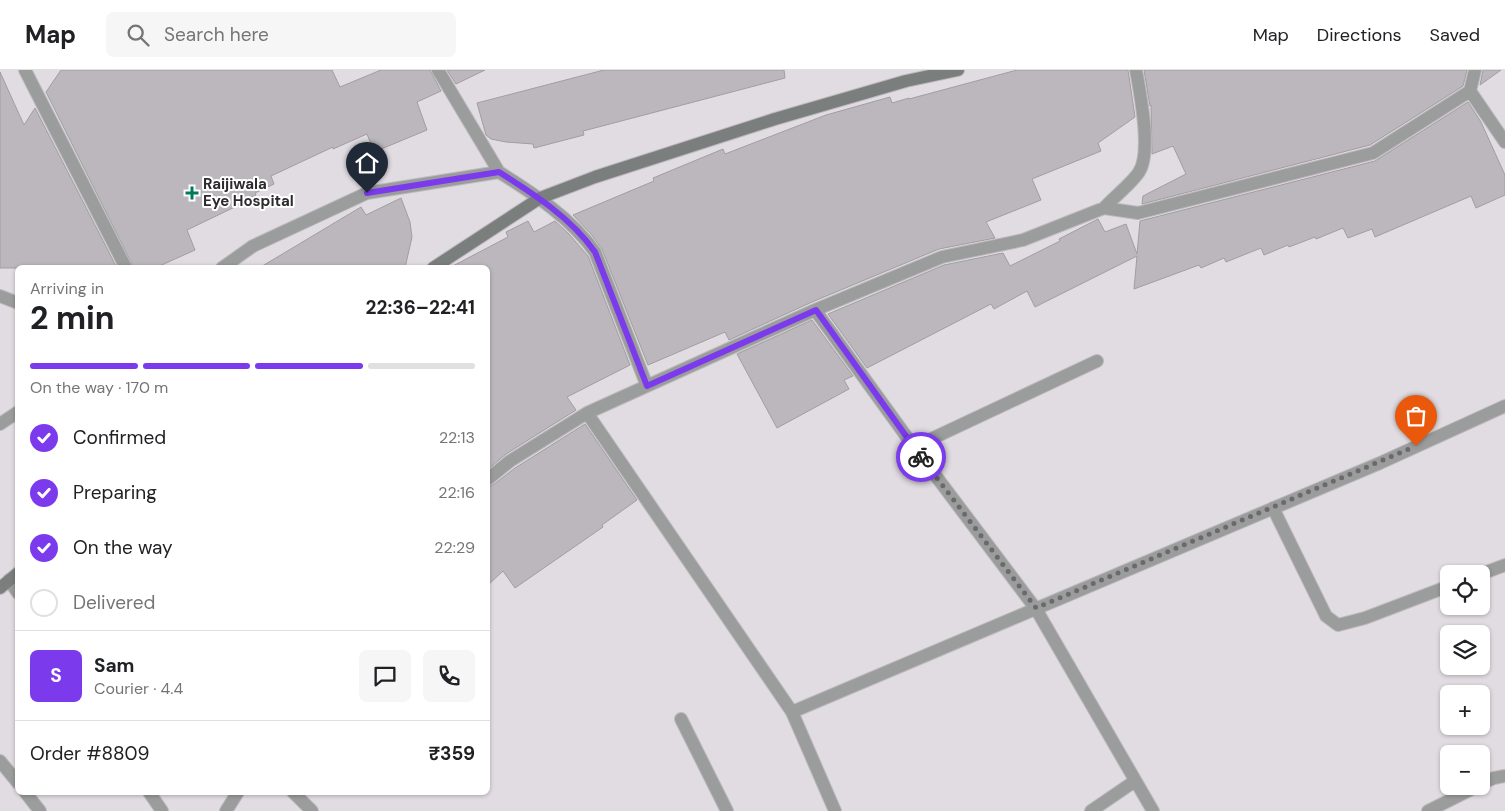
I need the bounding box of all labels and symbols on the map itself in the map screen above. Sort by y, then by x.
pin [346,142,388,193]
place label: Raijiwala Eye Hospital [203,174,294,211]
marker: Raijiwala Eye Hospital [185,186,199,200]
pin [1395,395,1437,446]
courier [896,432,946,482]

